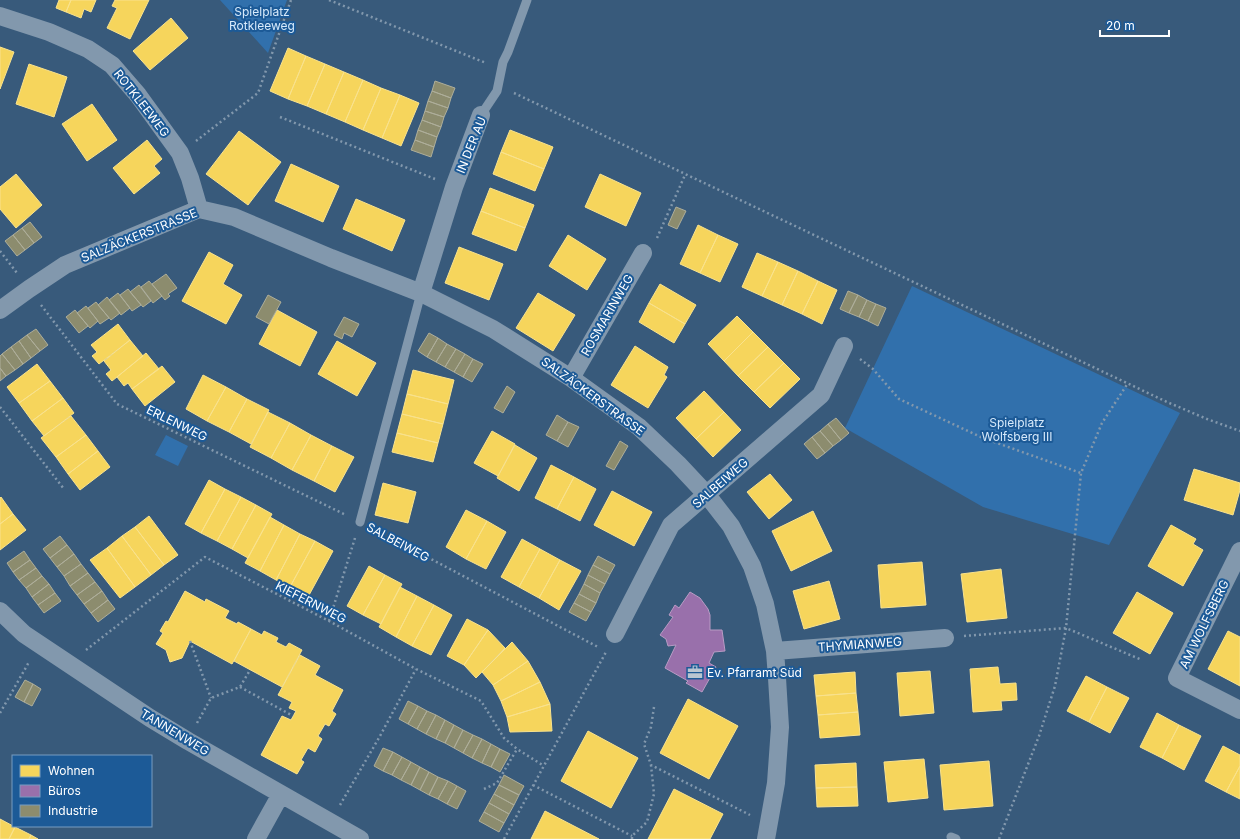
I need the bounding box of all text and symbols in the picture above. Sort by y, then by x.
park label: Spielplatz Rotkleeweg [229,4,295,33]
scale bar [1100,12,1169,38]
text: 20 m [1106,18,1135,33]
street label: ROTKLEEWEG [111,66,173,140]
street label: IN DER AU [453,115,489,175]
street label: SALZÄCKERSTRASSE [79,205,199,265]
street label: ROSMARINWEG [578,272,636,358]
street label: SALZÄCKERSTRASSE [538,353,648,439]
street label: ERLENWEG [144,402,210,444]
park label: Spielplatz Wolfsberg III [982,415,1052,444]
street label: SALBEIWEG [689,455,751,511]
street label: SALBEIWEG [364,519,432,565]
street label: AM WOLFSBERG [1176,577,1232,671]
street label: KIEFERNWEG [273,578,349,626]
street label: THYMIANWEG [817,634,903,654]
office icon: Ev. Pfarramt Süd [686,663,704,681]
place label: Ev. Pfarramt Süd [707,665,802,680]
street label: TANNENWEG [138,706,212,758]
legend [12,755,152,827]
text: Wohnen [48,763,95,778]
text: Büros [48,783,81,798]
text: Industrie [48,803,98,818]

